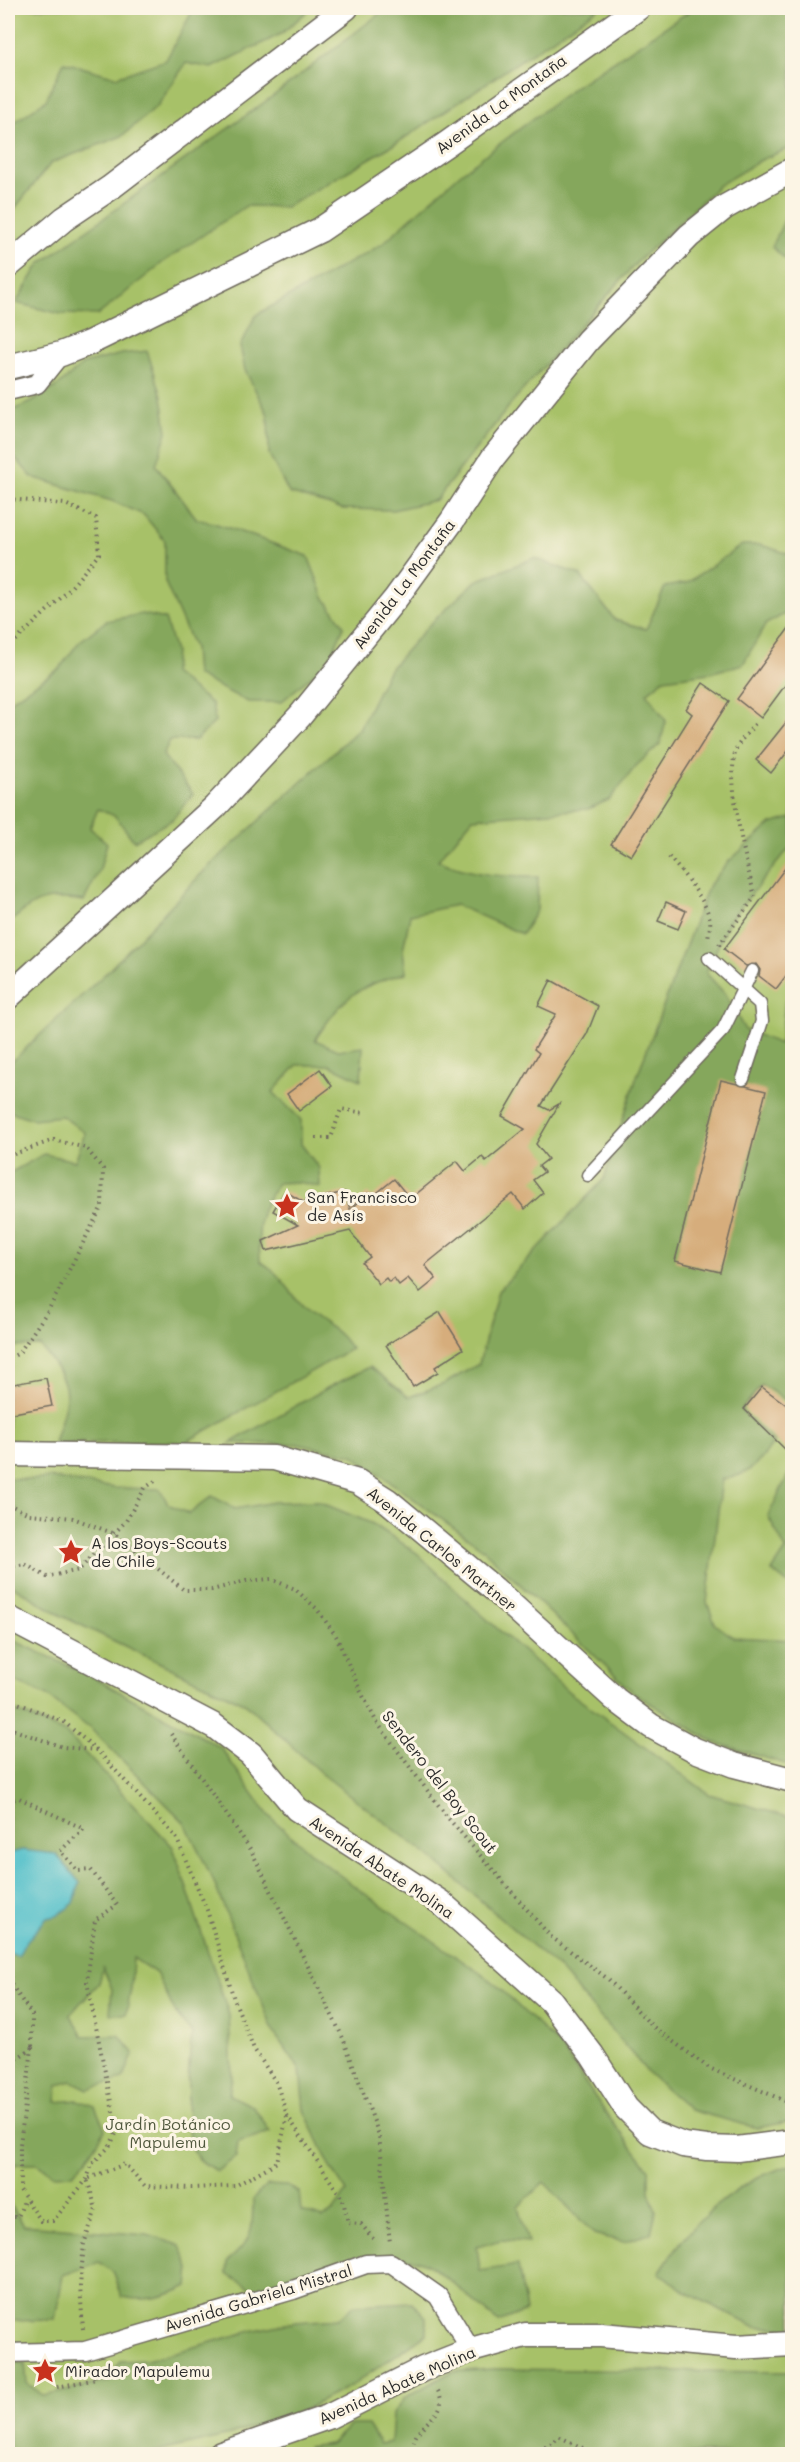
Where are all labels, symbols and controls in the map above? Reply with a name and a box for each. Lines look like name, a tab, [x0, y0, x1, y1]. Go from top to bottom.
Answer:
street label: Avenida La Montaña	[431, 49, 571, 158]
street label: Avenida La Montaña	[348, 515, 459, 653]
place label: San Francisco de Asís	[307, 1186, 417, 1225]
place icon: San Francisco de Asís	[272, 1191, 302, 1221]
street label: Avenida Carlos Martner	[363, 1482, 522, 1616]
place label: A los Boys-Scouts de Chile	[91, 1532, 227, 1571]
place icon: A los Boys-Scouts de Chile	[56, 1537, 86, 1567]
street label: Sendero del Boy Scout	[378, 1706, 503, 1858]
street label: Avenida Abate Molina	[306, 1810, 459, 1923]
park label: Jardín Botánico Mapulemu	[105, 2113, 231, 2152]
street label: Avenida Gabriela Mistral	[161, 2259, 354, 2336]
street label: Avenida Abate Molina	[315, 2340, 479, 2429]
place icon: Mirador Mapulemu	[30, 2356, 60, 2386]
place label: Mirador Mapulemu	[65, 2360, 210, 2381]

